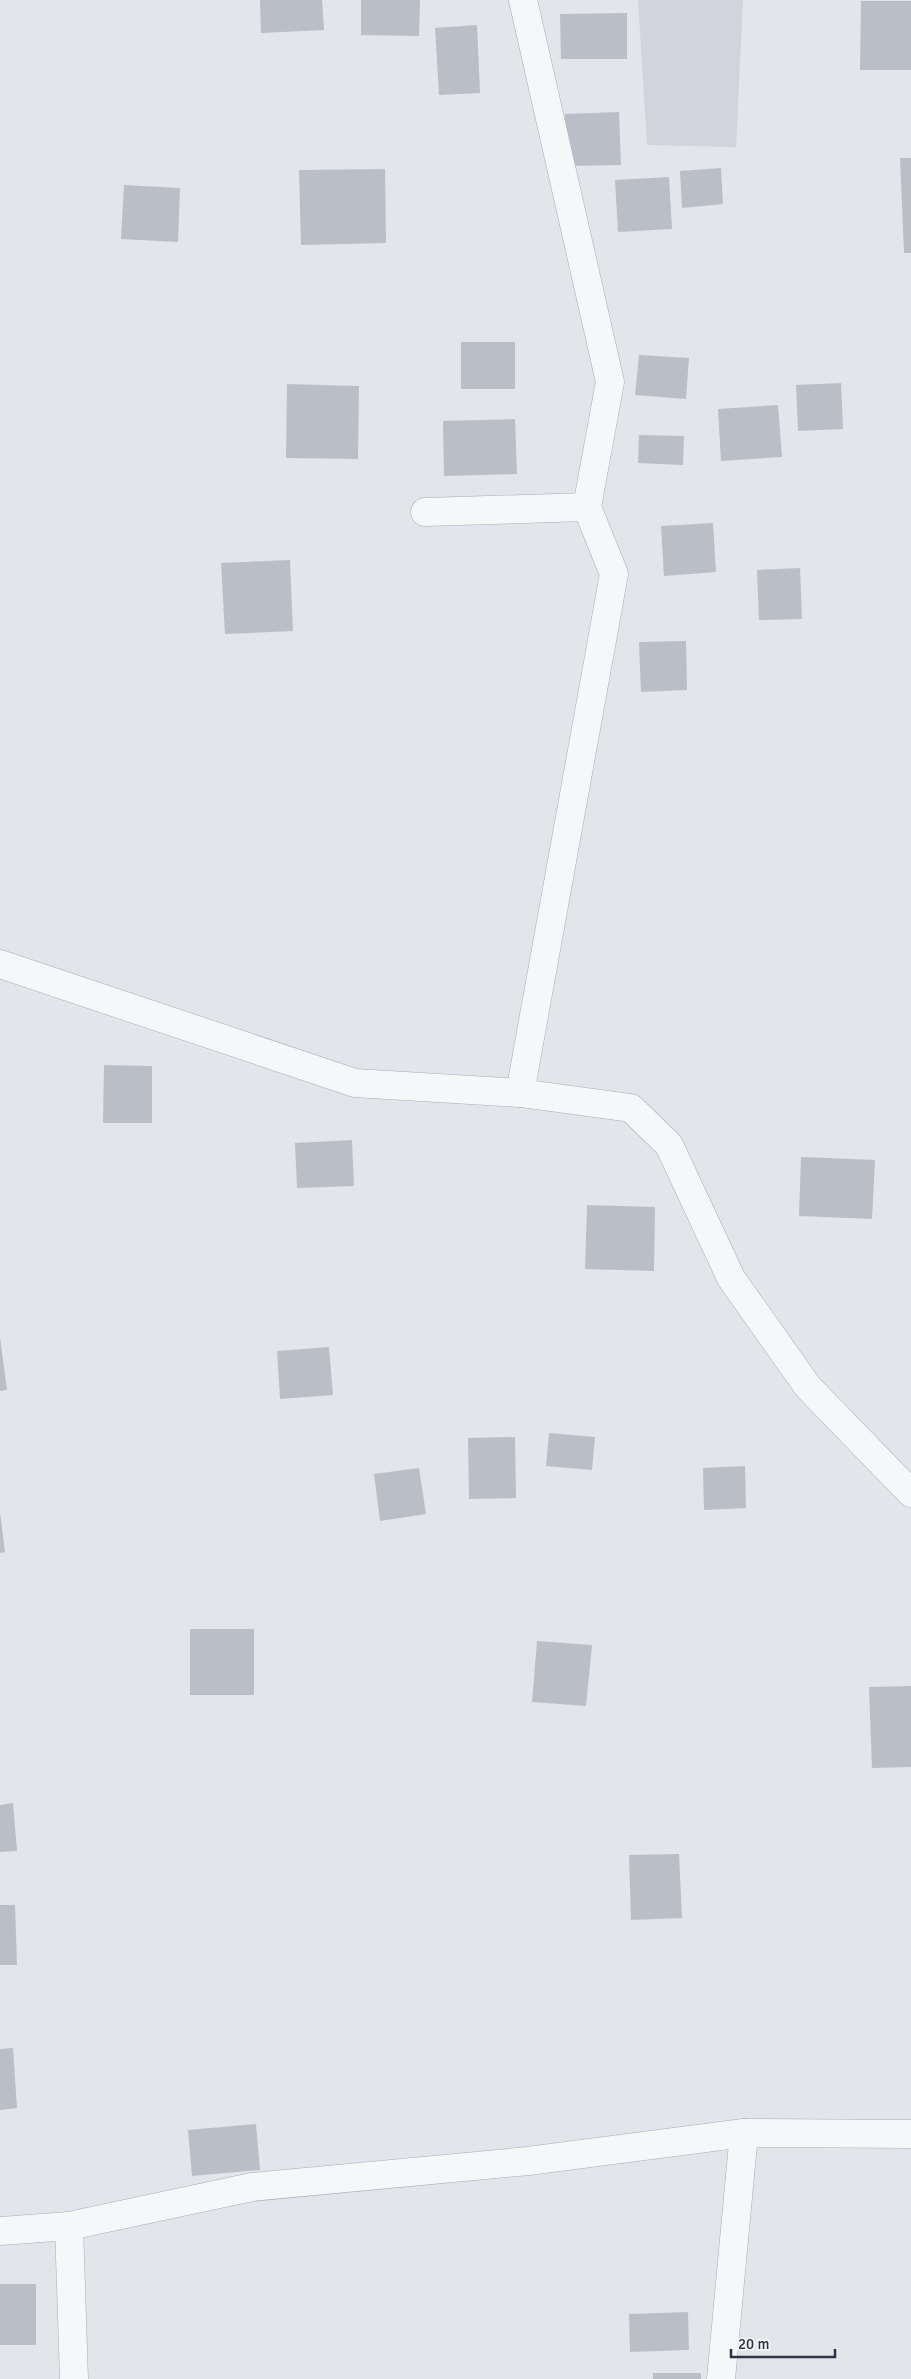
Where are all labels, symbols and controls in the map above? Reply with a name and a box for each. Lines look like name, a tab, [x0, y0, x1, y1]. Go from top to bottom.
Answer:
scale bar	[731, 2326, 835, 2358]
text: 20 m	[738, 2335, 769, 2353]

